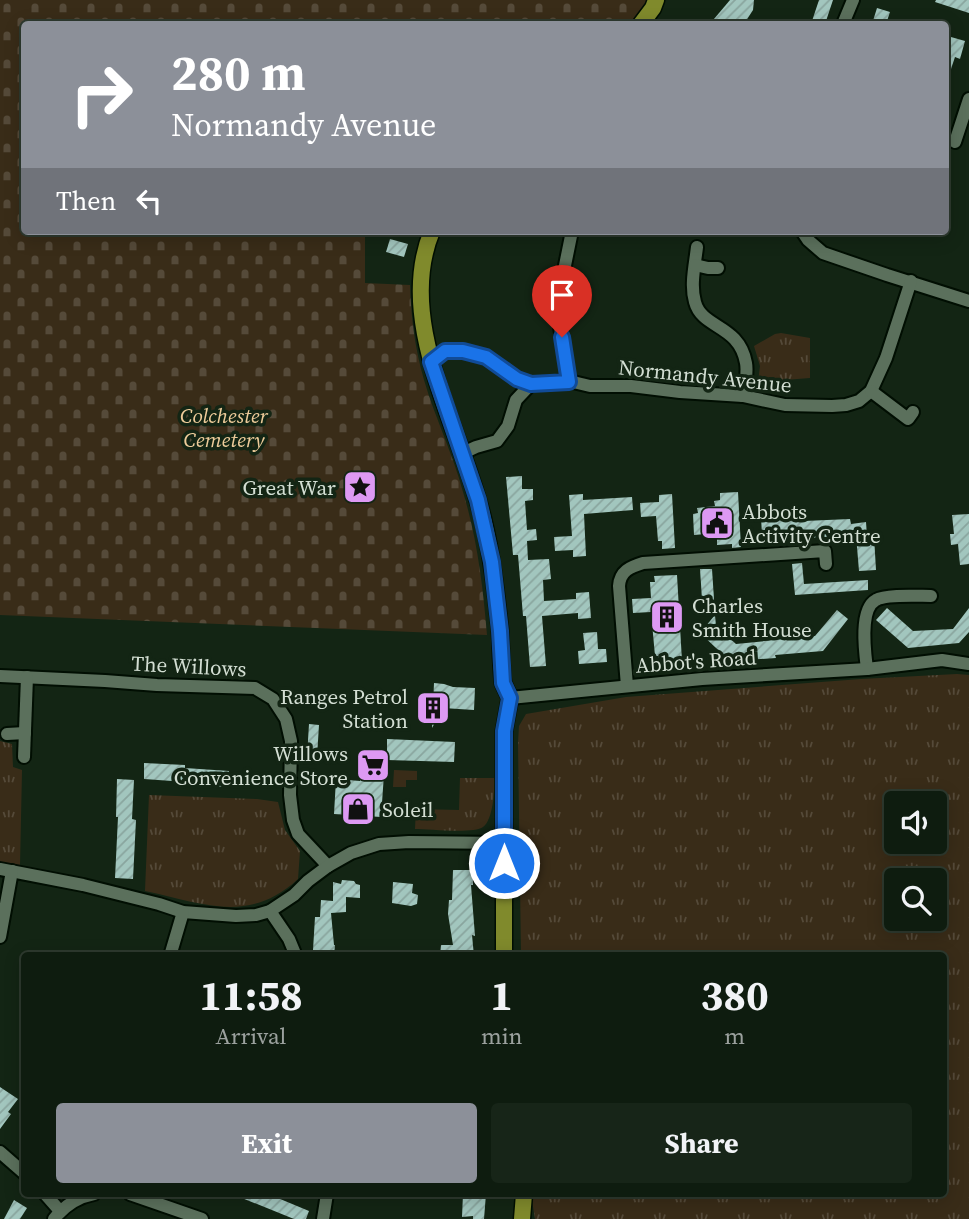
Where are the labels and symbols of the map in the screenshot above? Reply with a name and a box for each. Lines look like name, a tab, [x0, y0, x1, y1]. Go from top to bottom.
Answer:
pin	[532, 265, 592, 337]
street label: Normandy Avenue	[617, 352, 793, 400]
park label: Colchester Cemetery	[180, 401, 268, 454]
place icon: Great War	[341, 468, 379, 506]
place label: Great War	[243, 473, 336, 502]
place label: Abbots Activity Centre	[742, 497, 881, 550]
public building icon: Abbots Activity Centre	[698, 504, 736, 542]
place label: Charles Smith House	[692, 591, 812, 644]
building icon: Charles Smith House	[648, 598, 686, 636]
street label: Abbot's Road	[635, 642, 757, 680]
street label: The Willows	[131, 649, 247, 683]
place label: Ranges Petrol Station	[280, 682, 408, 735]
building icon: Ranges Petrol Station	[414, 689, 452, 727]
place label: Willows Convenience Store	[174, 739, 348, 792]
supermarket icon: Willows Convenience Store	[354, 746, 392, 784]
shop icon: Soleil	[339, 790, 377, 828]
place label: Soleil	[382, 795, 434, 824]
position arrow	[467, 826, 541, 900]

